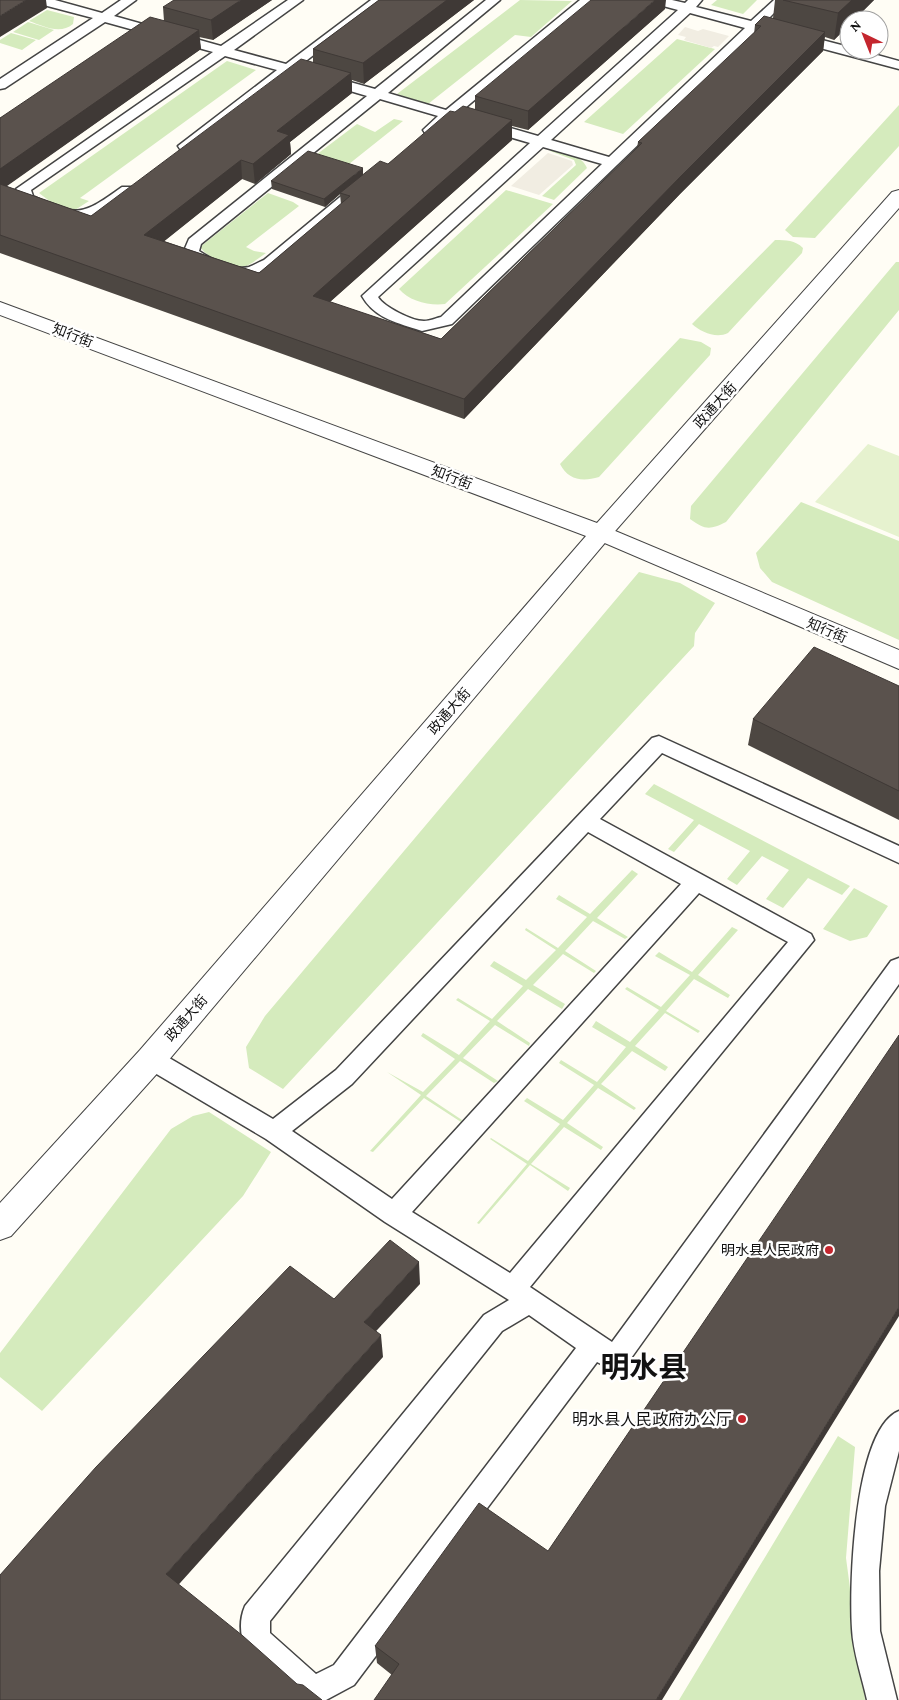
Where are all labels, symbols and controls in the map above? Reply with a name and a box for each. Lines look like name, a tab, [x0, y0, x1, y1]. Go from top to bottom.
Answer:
north arrow	[839, 10, 889, 60]
text: N	[846, 16, 864, 35]
street label: 知行街	[51, 320, 95, 350]
street label: 政通大街	[690, 379, 740, 431]
street label: 知行街	[430, 462, 474, 492]
street label: 知行街	[805, 614, 849, 646]
street label: 政通大街	[425, 685, 473, 737]
street label: 政通大街	[162, 992, 210, 1044]
place label: 明水县人民政府	[721, 1242, 819, 1258]
marker: 明水县人民政府	[823, 1244, 835, 1256]
district label: 明水县	[600, 1351, 688, 1383]
place label: 明水县人民政府办公厅	[572, 1411, 732, 1428]
marker: 明水县人民政府办公厅	[736, 1413, 748, 1425]

